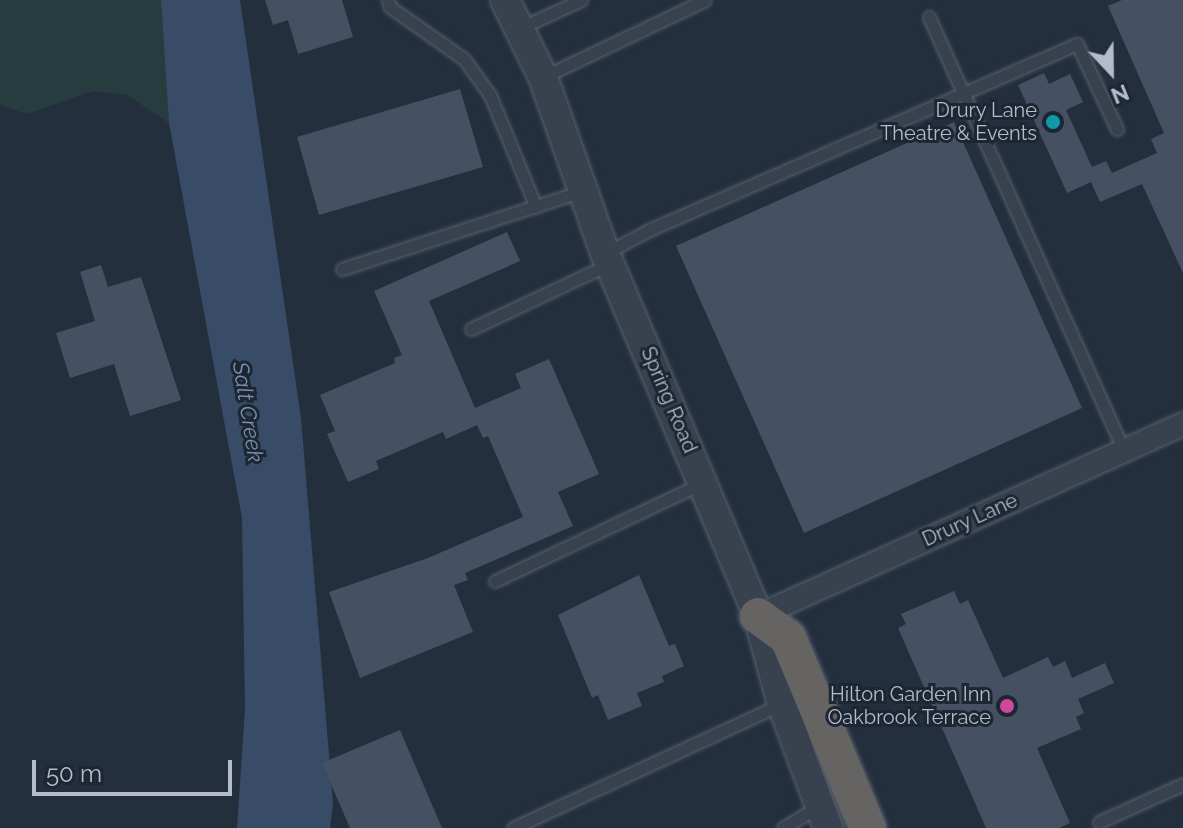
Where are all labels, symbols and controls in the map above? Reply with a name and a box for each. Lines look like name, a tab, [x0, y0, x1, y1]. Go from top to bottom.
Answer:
north arrow	[1071, 32, 1151, 112]
text: N	[1107, 79, 1133, 109]
place label: Drury Lane Theatre & Events	[880, 98, 1037, 145]
marker: Drury Lane Theatre & Events	[1044, 113, 1062, 131]
street label: Spring Road	[636, 343, 702, 457]
water label: Salt Creek	[227, 360, 269, 464]
street label: Drury Lane	[918, 488, 1022, 552]
place label: Hilton Garden Inn Oakbrook Terrace	[827, 682, 991, 729]
marker: Hilton Garden Inn Oakbrook Terrace	[998, 697, 1016, 715]
scale bar	[36, 744, 236, 794]
text: 50 m	[46, 759, 102, 788]

